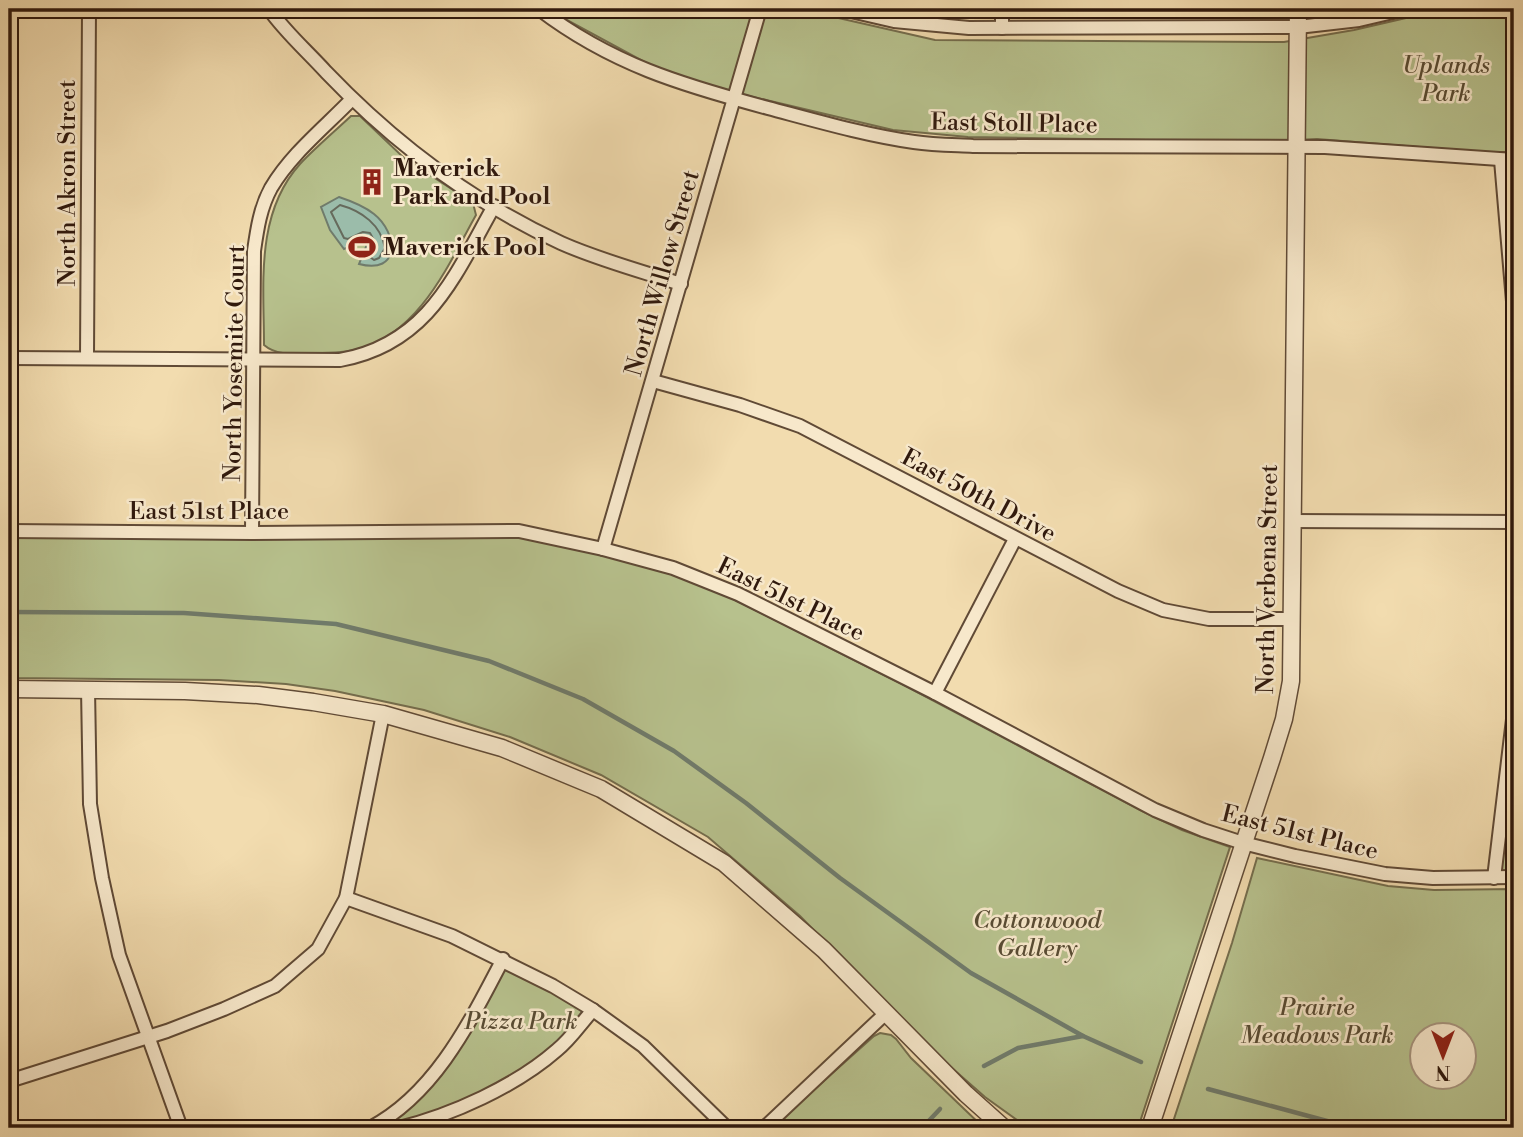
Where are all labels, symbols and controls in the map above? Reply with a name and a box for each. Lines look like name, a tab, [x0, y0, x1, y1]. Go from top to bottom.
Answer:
park label: Uplands Park	[1402, 51, 1490, 109]
street label: North Akron Street	[53, 79, 83, 287]
street label: East Stoll Place	[930, 108, 1098, 140]
place label: Maverick Park and Pool	[393, 154, 550, 212]
street label: North Willow Street	[619, 166, 707, 380]
building icon: Maverick Park and Pool	[357, 167, 387, 197]
sports icon: Maverick Pool	[347, 232, 377, 262]
place label: Maverick Pool	[383, 233, 545, 263]
street label: North Yosemite Court	[218, 244, 252, 482]
street label: East 50th Drive	[896, 442, 1061, 549]
street label: North Verbena Street	[1251, 463, 1285, 694]
street label: East 51st Place	[129, 497, 289, 527]
street label: East 51st Place	[712, 551, 869, 649]
street label: East 51st Place	[1218, 799, 1381, 867]
park label: Cottonwood Gallery	[973, 906, 1102, 964]
park label: Prairie Meadows Park	[1240, 993, 1394, 1051]
park label: Pizza Park	[463, 1007, 578, 1037]
north arrow	[1408, 1021, 1478, 1092]
text: N	[1435, 1060, 1451, 1084]

